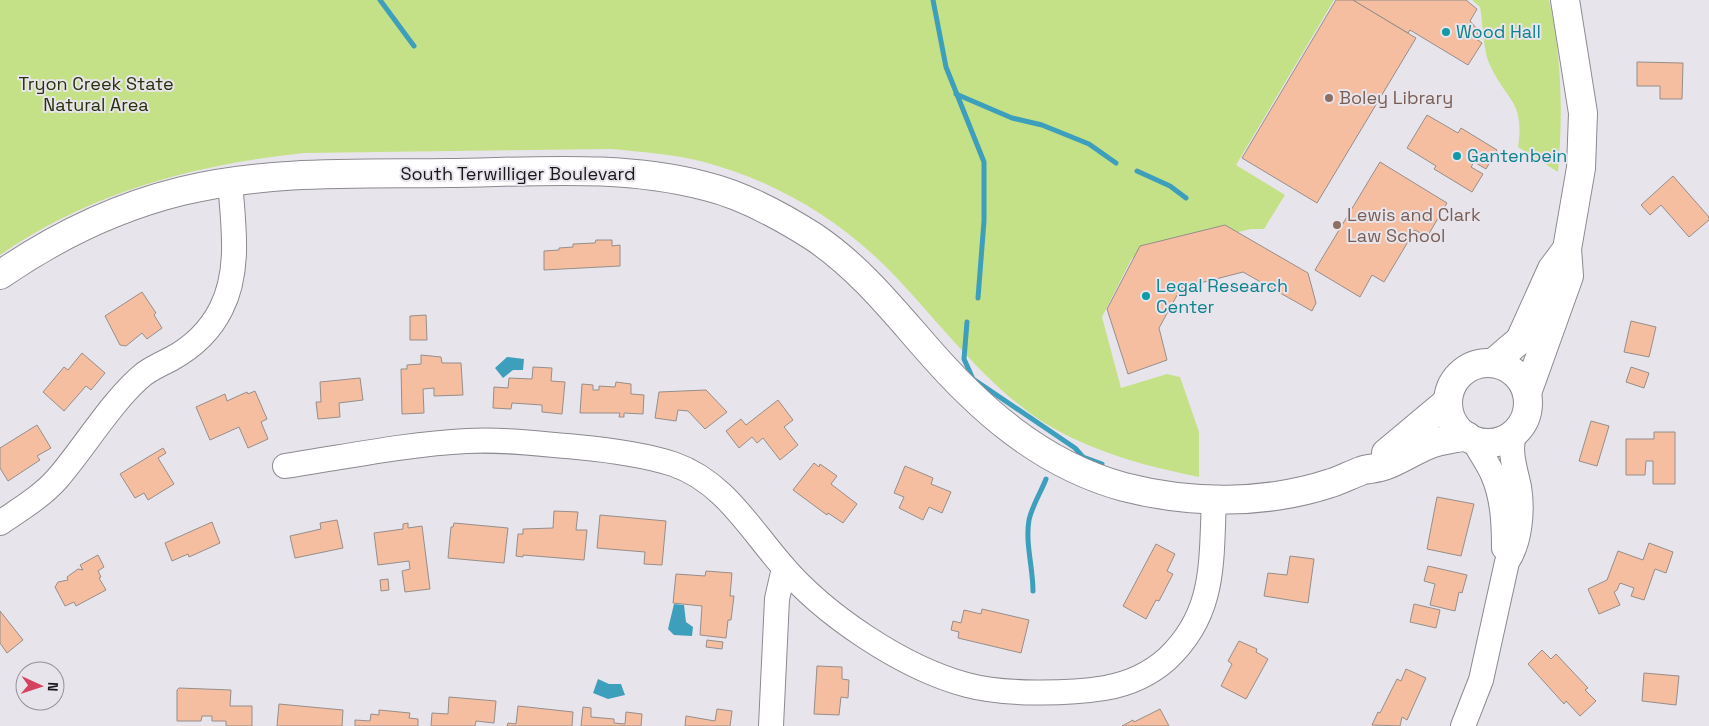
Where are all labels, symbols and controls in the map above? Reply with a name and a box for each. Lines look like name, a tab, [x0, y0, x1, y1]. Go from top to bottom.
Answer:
place label: Wood Hall	[1456, 20, 1541, 43]
marker: Wood Hall	[1440, 26, 1452, 38]
park label: Tryon Creek State Natural Area	[18, 72, 174, 116]
place label: Boley Library	[1339, 86, 1453, 109]
marker: Boley Library	[1323, 92, 1335, 104]
place label: Gantenbein	[1467, 144, 1567, 167]
marker: Gantenbein	[1451, 150, 1463, 162]
street label: South Terwilliger Boulevard	[400, 162, 636, 185]
place label: Lewis and Clark Law School	[1347, 203, 1481, 247]
marker: Lewis and Clark Law School	[1331, 219, 1343, 231]
place label: Legal Research Center	[1156, 274, 1288, 318]
marker: Legal Research Center	[1140, 290, 1152, 302]
north arrow	[15, 661, 65, 711]
text: N	[44, 682, 62, 692]

